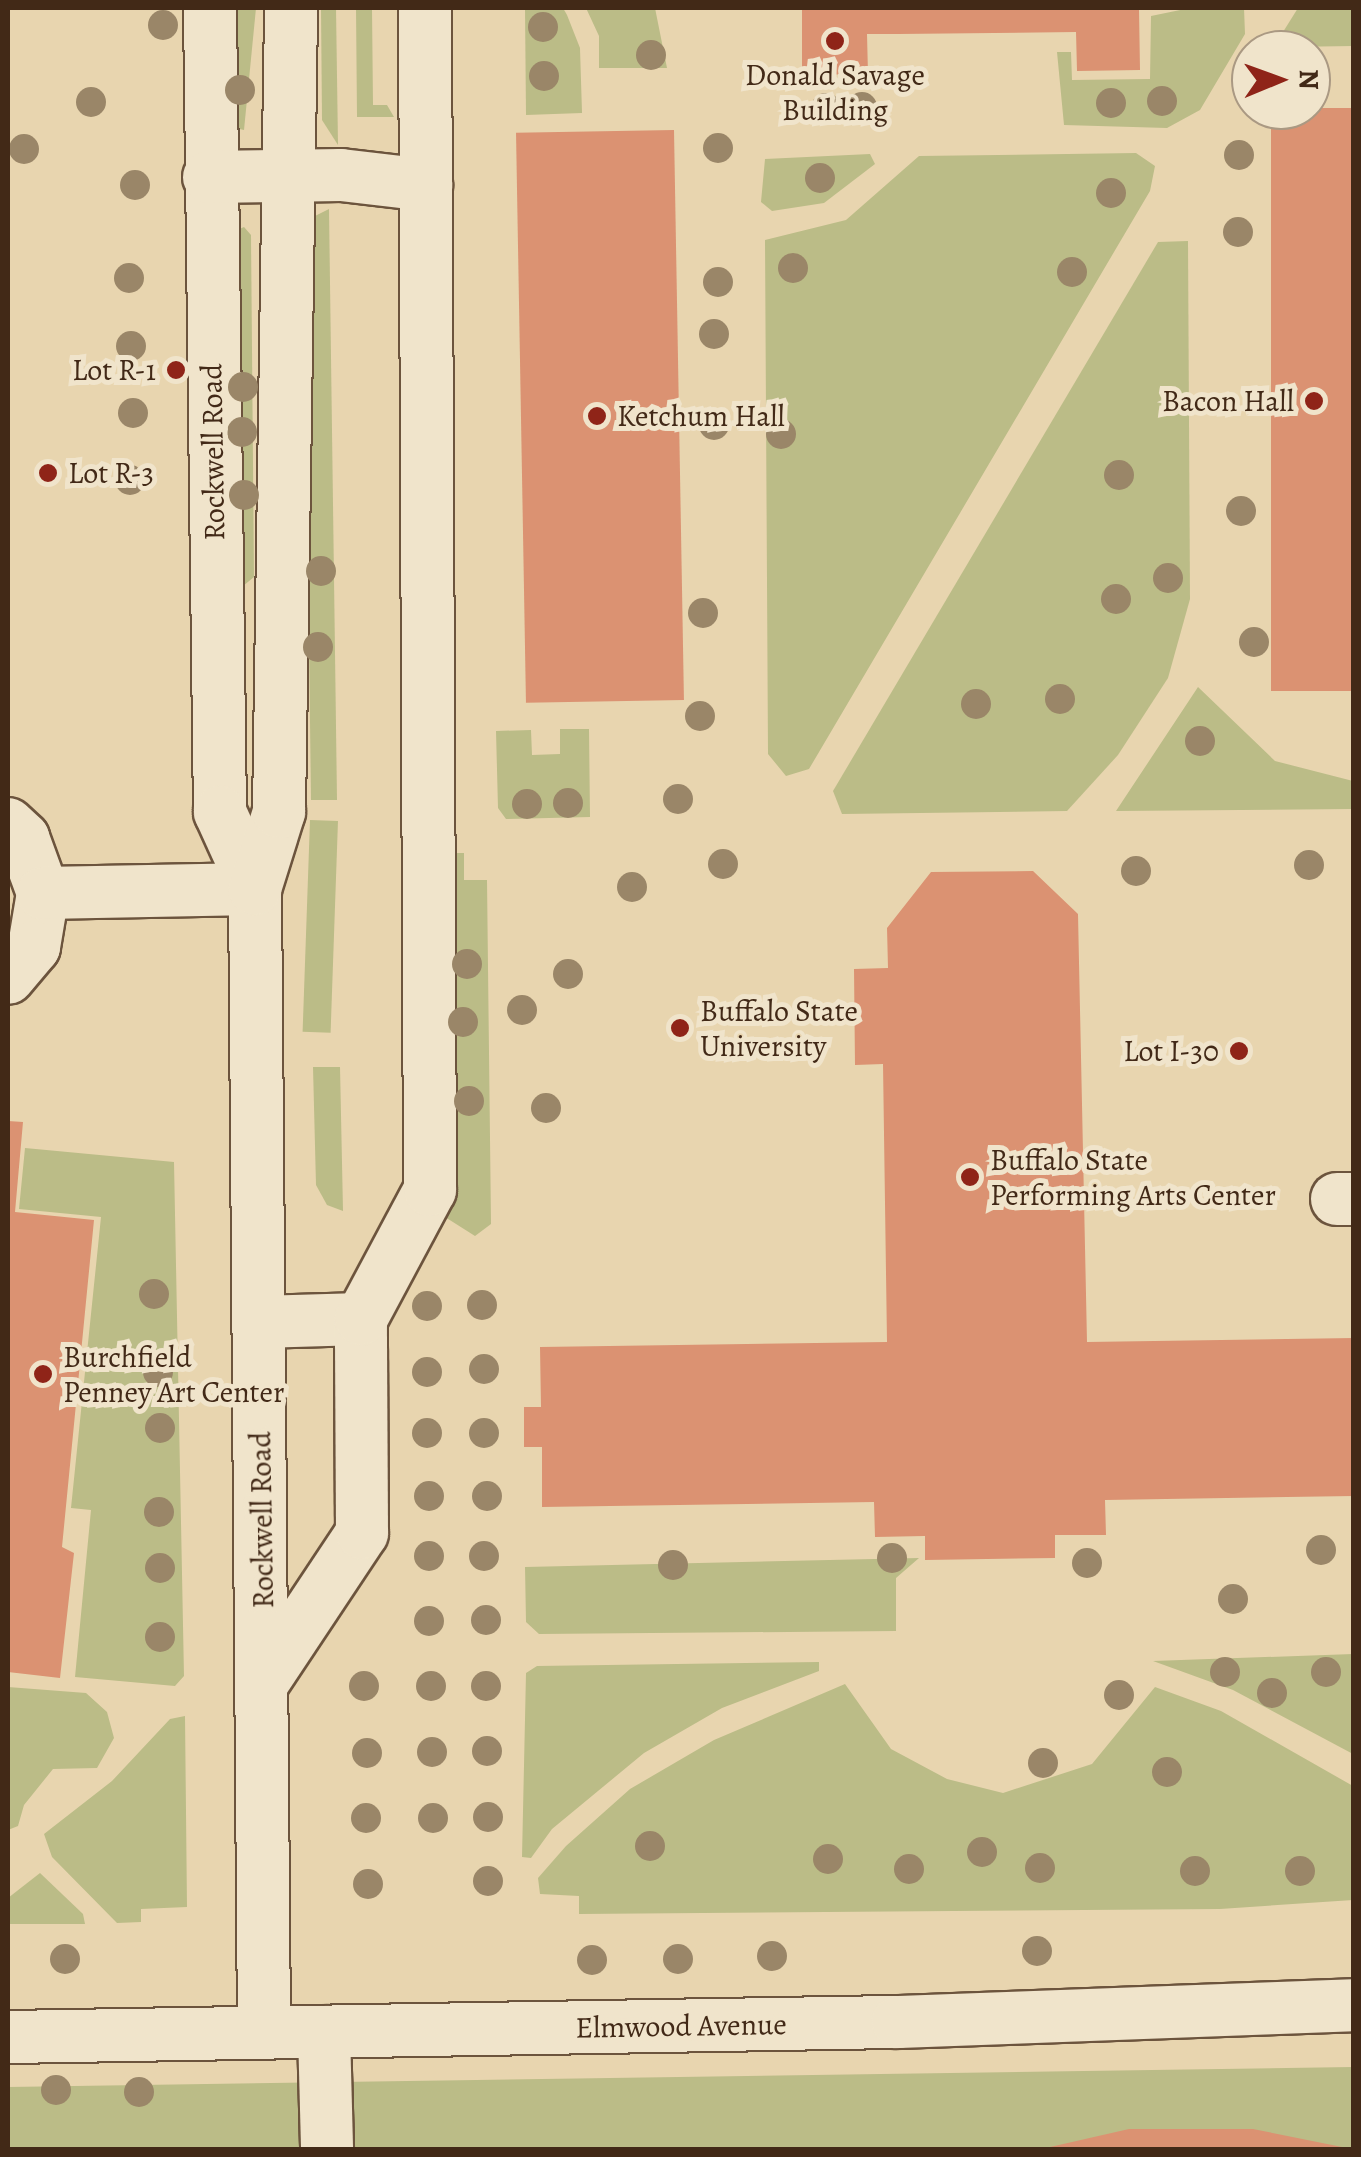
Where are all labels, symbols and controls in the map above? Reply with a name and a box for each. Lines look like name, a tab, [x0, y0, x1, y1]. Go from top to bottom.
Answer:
marker: Donald Savage Building	[824, 30, 846, 52]
north arrow	[1231, 30, 1331, 130]
place label: Donald Savage Building	[745, 57, 925, 128]
text: N	[1290, 69, 1328, 90]
place label: Lot R-1	[72, 352, 156, 388]
marker: Lot R-1	[165, 359, 187, 381]
street label: Rockwell Road	[193, 363, 233, 541]
place label: Bacon Hall	[1162, 383, 1294, 419]
marker: Bacon Hall	[1303, 390, 1325, 412]
place label: Ketchum Hall	[617, 398, 785, 434]
marker: Ketchum Hall	[586, 405, 608, 427]
place label: Lot R-3	[68, 455, 154, 491]
marker: Lot R-3	[37, 462, 59, 484]
place label: Buffalo State University	[700, 993, 858, 1064]
marker: Buffalo State University	[669, 1017, 691, 1039]
place label: Lot I-30	[1123, 1033, 1219, 1069]
marker: Lot I-30	[1228, 1040, 1250, 1062]
place label: Buffalo State Performing Arts Center	[990, 1142, 1276, 1212]
marker: Buffalo State Performing Arts Center	[959, 1166, 981, 1188]
place label: Burchfield Penney Art Center	[63, 1339, 284, 1410]
marker: Burchfield Penney Art Center	[32, 1363, 54, 1385]
street label: Rockwell Road	[242, 1431, 282, 1609]
street label: Elmwood Avenue	[575, 2006, 787, 2046]

